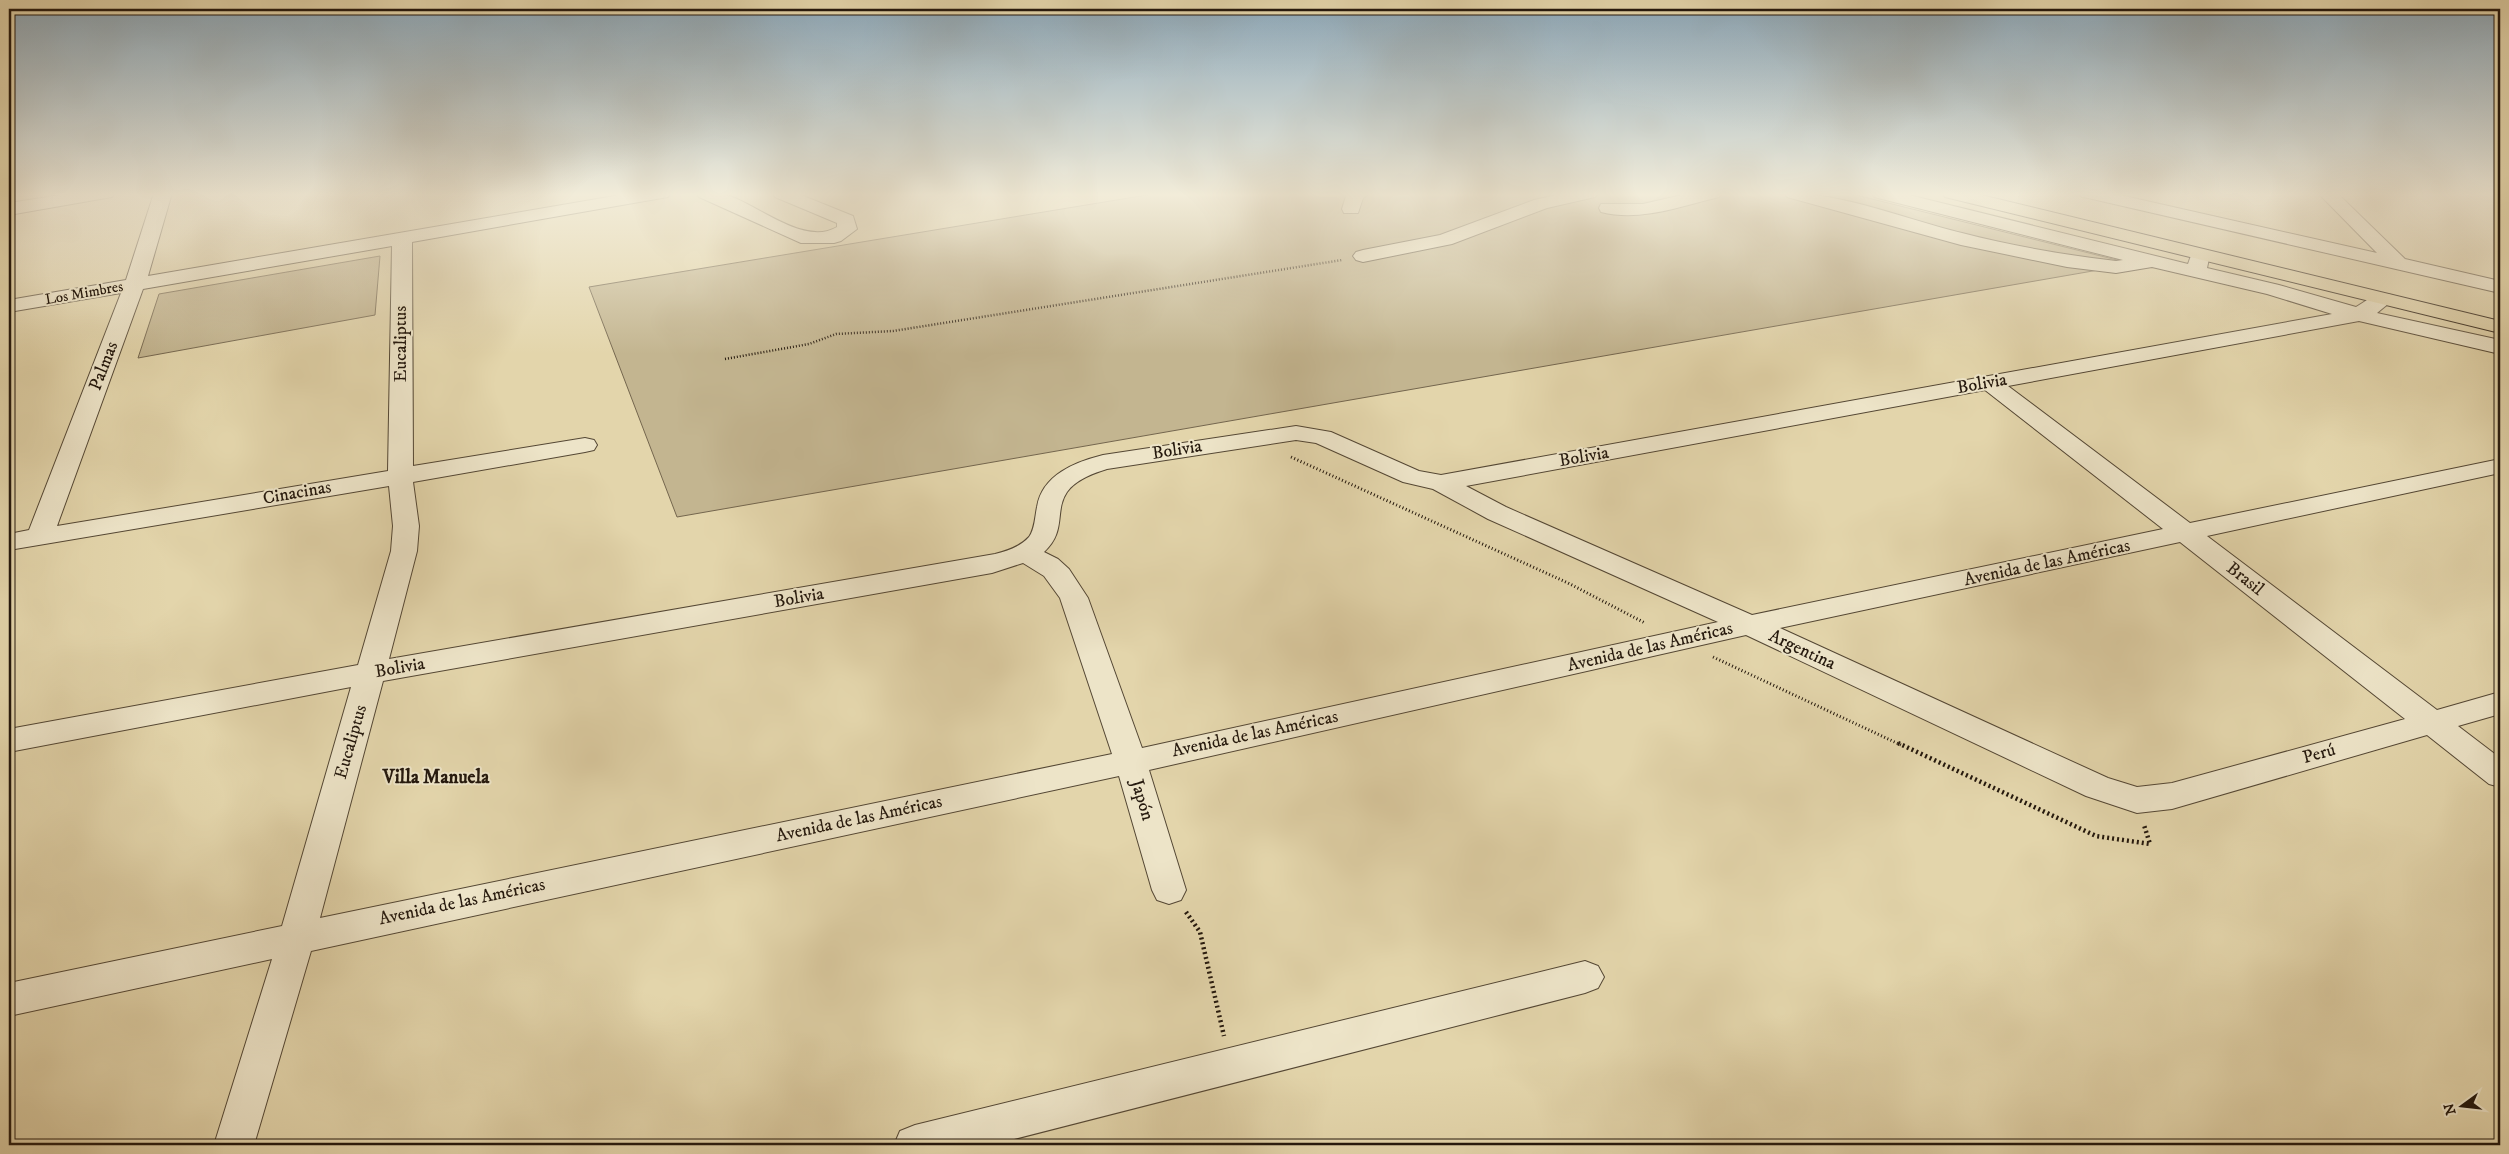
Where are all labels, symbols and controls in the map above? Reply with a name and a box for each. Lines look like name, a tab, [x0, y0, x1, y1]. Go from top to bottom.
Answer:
street label: Los Mimbres	[43, 277, 125, 309]
street label: Eucaliptus	[390, 306, 412, 382]
street label: Palmas	[85, 338, 123, 394]
street label: Bolivia	[1955, 369, 2009, 399]
street label: Bolivia	[1150, 435, 1204, 465]
street label: Bolivia	[1557, 442, 1611, 472]
street label: Cinacinas	[261, 476, 333, 510]
street label: Avenida de las Américas	[1962, 535, 2132, 591]
street label: Brasil	[2222, 557, 2269, 601]
street label: Bolivia	[772, 583, 826, 613]
street label: Avenida de las Américas	[1565, 617, 1735, 677]
street label: Argentina	[1765, 625, 1839, 675]
street label: Bolivia	[373, 653, 427, 683]
street label: Eucaliptus	[330, 702, 372, 782]
street label: Avenida de las Américas	[1170, 706, 1340, 762]
street label: Perú	[2300, 739, 2338, 769]
district label: Villa Manuela	[382, 766, 490, 789]
street label: Japón	[1125, 775, 1159, 824]
street label: Avenida de las Américas	[774, 791, 944, 847]
street label: Avenida de las Américas	[377, 874, 547, 930]
north arrow	[2436, 1082, 2486, 1132]
text: N	[2440, 1101, 2461, 1117]

